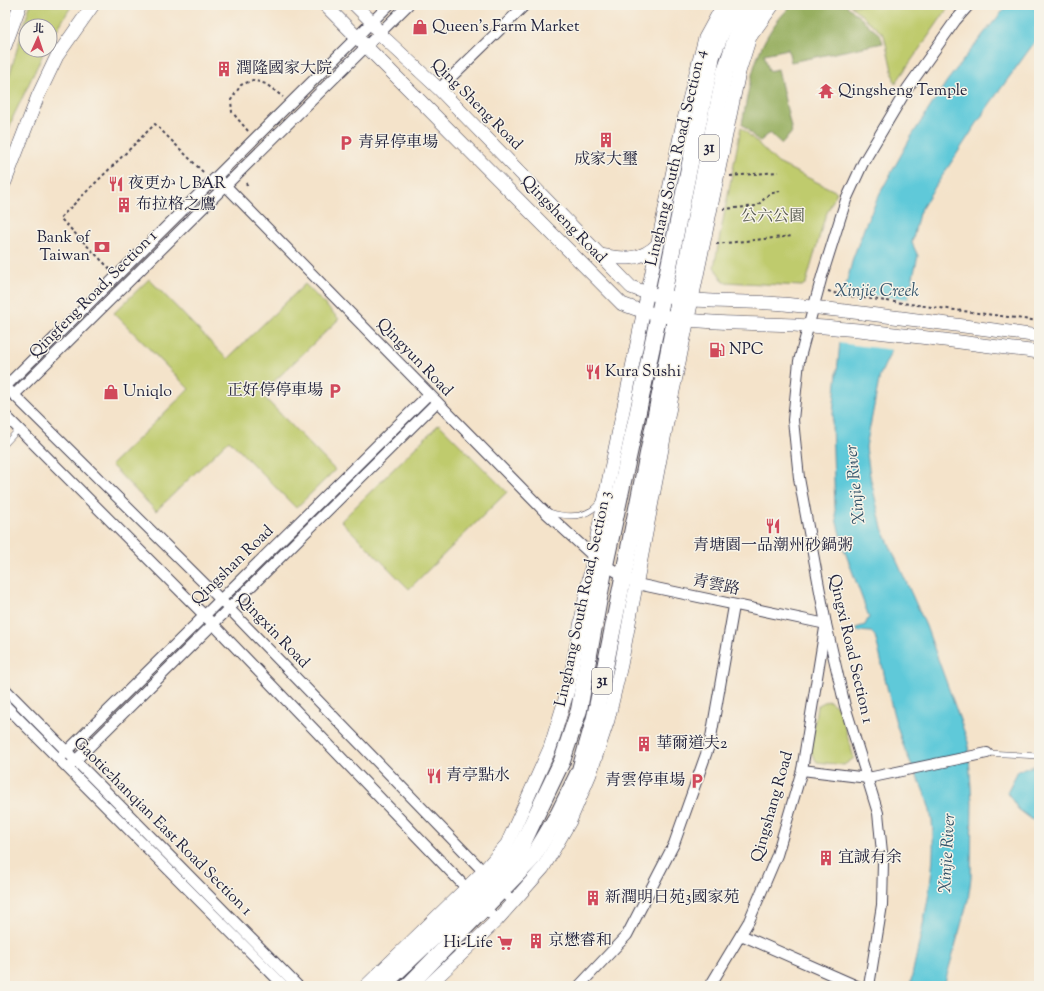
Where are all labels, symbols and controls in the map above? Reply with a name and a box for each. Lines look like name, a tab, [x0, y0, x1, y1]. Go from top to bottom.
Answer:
place label: Queen's Farm Market	[432, 16, 580, 39]
north arrow	[18, 18, 58, 58]
shop icon: Queen's Farm Market	[411, 18, 429, 36]
text: 北	[33, 21, 44, 37]
street label: Linghang South Road, Section 4	[641, 48, 713, 268]
street label: Qing Sheng Road	[425, 54, 527, 156]
place label: 潤隆國家大院	[236, 58, 332, 81]
building icon: 潤隆國家大院	[215, 60, 233, 78]
place label: Qingsheng Temple	[838, 80, 968, 103]
temple icon: Qingsheng Temple	[817, 82, 835, 100]
building icon: 成家大璽	[597, 131, 615, 149]
place label: 青昇停車場	[358, 132, 438, 155]
parking icon: 青昇停車場	[337, 134, 355, 152]
road number: 31	[699, 135, 719, 161]
place label: 成家大璽	[574, 149, 638, 172]
street label: Qingsheng Road	[515, 171, 611, 269]
place label: 夜更かしBAR	[128, 173, 227, 196]
restaurant icon: 夜更かしBAR	[107, 175, 125, 193]
place label: 布拉格之鷹	[136, 194, 216, 217]
building icon: 布拉格之鷹	[115, 196, 133, 214]
park label: 公六公園	[741, 206, 805, 229]
street label: Qingfeng Road, Section 1	[25, 225, 164, 364]
place label: Bank of Taiwan	[37, 227, 91, 268]
bank icon: Bank of Taiwan	[93, 238, 111, 256]
water label: Xinjie Creek	[835, 280, 919, 304]
street label: Qingyun Road	[371, 314, 457, 402]
place label: NPC	[729, 339, 764, 362]
fuel station icon: NPC	[708, 341, 726, 359]
place label: Kura Sushi	[605, 361, 681, 384]
restaurant icon: Kura Sushi	[584, 363, 602, 381]
place label: 正好停停車場	[227, 380, 323, 403]
place label: Uniqlo	[123, 381, 172, 404]
parking icon: 正好停停車場	[326, 382, 344, 400]
shop icon: Uniqlo	[102, 383, 120, 401]
water label: Xinjie River	[840, 443, 872, 525]
street label: Linghang South Road, Section 3	[550, 489, 618, 709]
restaurant icon: 青塘園一品潮州砂鍋粥	[764, 517, 782, 535]
street label: Qingshan Road	[187, 521, 279, 611]
place label: 青塘園一品潮州砂鍋粥	[693, 535, 853, 558]
street label: 青雲路	[690, 570, 742, 602]
street label: Qingxi Road Section 1	[822, 572, 878, 726]
street label: Qingxin Road	[230, 588, 314, 674]
road number: 31	[592, 668, 612, 694]
street label: Gaotiezhanqian East Road Section 1	[67, 732, 257, 922]
place label: 華爾道夫2	[656, 733, 728, 756]
building icon: 華爾道夫2	[635, 735, 653, 753]
street label: Qingshang Road	[746, 749, 800, 865]
place label: 青亭點水	[446, 765, 510, 788]
restaurant icon: 青亭點水	[425, 767, 443, 785]
place label: 青雲停車場	[605, 770, 685, 793]
parking icon: 青雲停車場	[688, 772, 706, 790]
water label: Xinjie River	[934, 813, 962, 893]
place label: 宜誠有余	[838, 847, 902, 870]
building icon: 宜誠有余	[817, 849, 835, 867]
place label: 新潤明日苑3國家苑	[605, 887, 739, 910]
building icon: 新潤明日苑3國家苑	[584, 889, 602, 907]
place label: 京懋睿和	[548, 930, 612, 953]
place label: Hi-Life	[444, 932, 493, 955]
building icon: 京懋睿和	[527, 932, 545, 950]
supermarket icon: Hi-Life	[496, 934, 514, 952]

